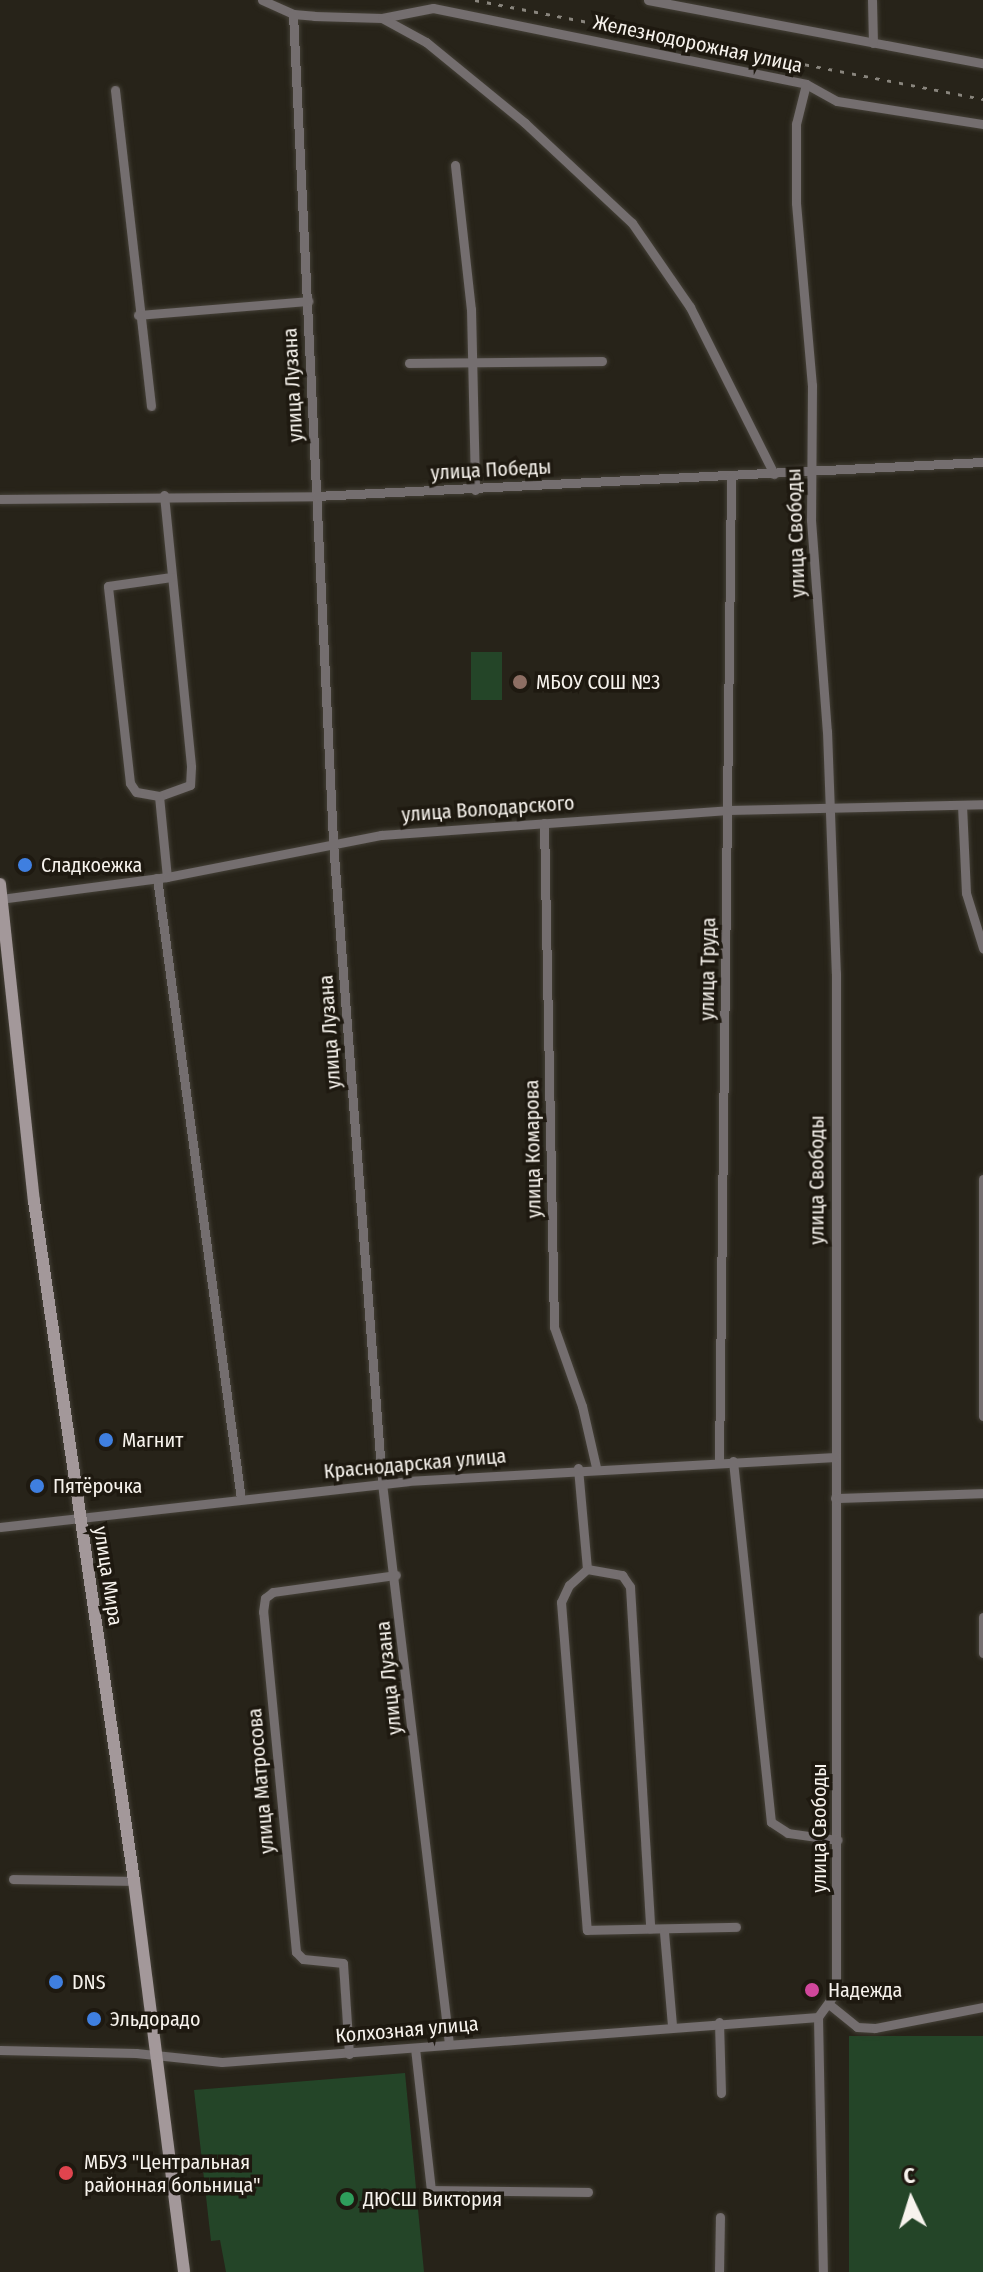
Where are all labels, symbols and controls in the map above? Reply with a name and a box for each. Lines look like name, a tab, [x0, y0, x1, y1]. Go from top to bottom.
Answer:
street label: Железнодорожная улица	[591, 10, 805, 78]
street label: улица Лузана	[278, 327, 308, 443]
street label: улица Победы	[430, 455, 552, 485]
street label: улица Свободы	[782, 468, 810, 598]
place label: МБОУ СОШ №3	[536, 670, 660, 694]
marker: МБОУ СОШ №3	[511, 673, 529, 691]
street label: улица Володарского	[401, 791, 575, 827]
place label: Сладкоежка	[41, 853, 142, 877]
marker: Сладкоежка	[16, 856, 34, 874]
street label: улица Труда	[695, 917, 721, 1021]
street label: улица Лузана	[314, 974, 346, 1090]
street label: улица Комарова	[520, 1080, 546, 1218]
street label: улица Свободы	[805, 1115, 829, 1245]
place label: Магнит	[122, 1428, 183, 1452]
marker: Магнит	[97, 1431, 115, 1449]
street label: Краснодарская улица	[323, 1444, 507, 1484]
place label: Пятёрочка	[53, 1474, 142, 1498]
marker: Пятёрочка	[28, 1477, 46, 1495]
street label: улица Мира	[88, 1525, 128, 1627]
street label: улица Лузана	[371, 1620, 407, 1736]
street label: улица Матросова	[243, 1707, 279, 1855]
street label: улица Свободы	[807, 1763, 831, 1893]
place label: DNS	[72, 1970, 106, 1994]
marker: DNS	[47, 1973, 65, 1991]
place label: Надежда	[828, 1978, 902, 2002]
marker: Надежда	[803, 1981, 821, 1999]
place label: Эльдорадо	[110, 2007, 200, 2031]
marker: Эльдорадо	[85, 2010, 103, 2028]
street label: Колхозная улица	[334, 2012, 480, 2048]
place label: МБУЗ "Центральная районная больница"	[84, 2150, 261, 2197]
north arrow	[871, 2160, 951, 2240]
marker: МБУЗ "Центральная районная больница"	[55, 2162, 77, 2184]
text: С	[903, 2162, 916, 2189]
place label: ДЮСШ Виктория	[363, 2187, 502, 2211]
marker: ДЮСШ Виктория	[338, 2190, 356, 2208]

